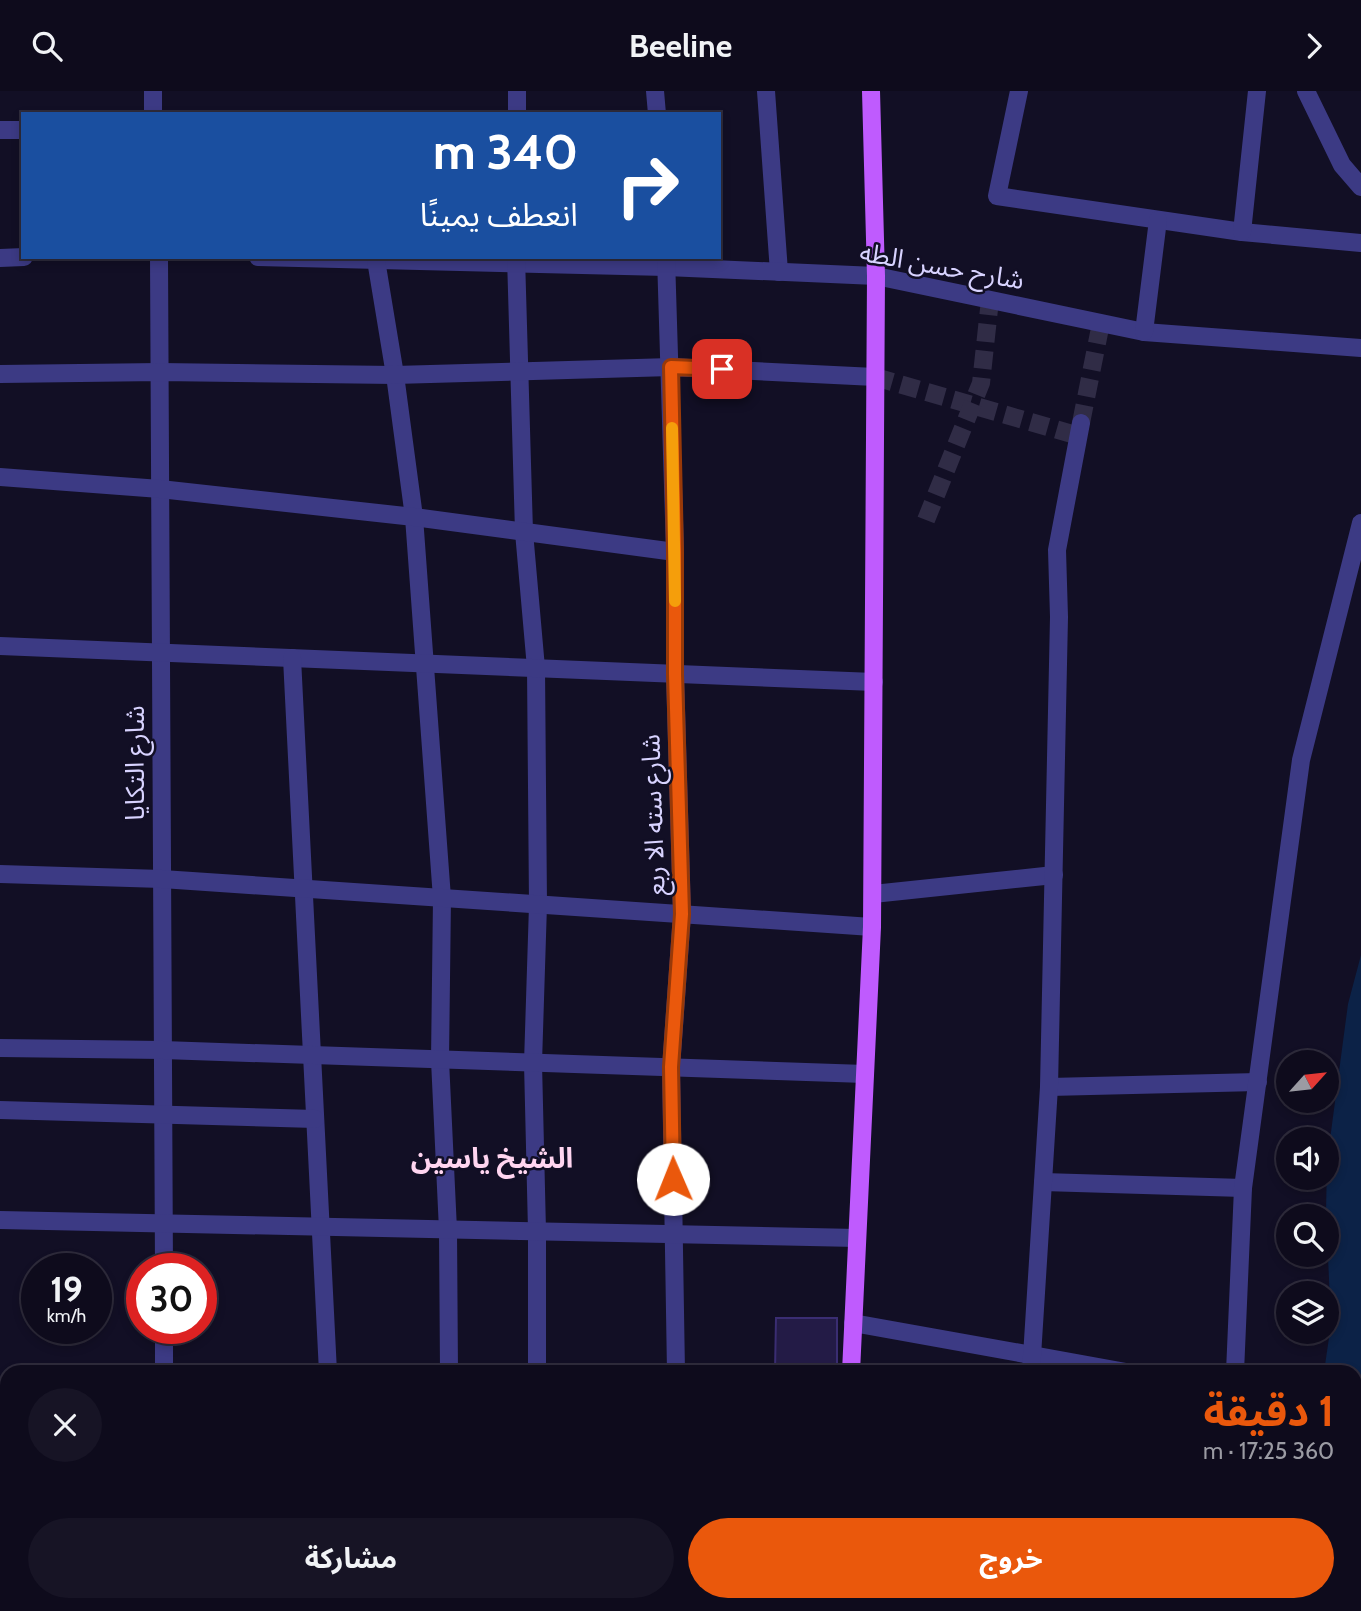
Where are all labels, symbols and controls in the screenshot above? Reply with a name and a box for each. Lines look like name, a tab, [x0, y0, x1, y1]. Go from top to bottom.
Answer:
text: Beeline	[629, 26, 732, 65]
icon: search	[28, 27, 66, 65]
icon: forward	[1295, 27, 1333, 65]
text: 340 m	[433, 122, 578, 181]
icon: right	[602, 140, 693, 231]
text: انعطف يمينًا	[420, 195, 578, 234]
street label: شارح حسن الطه	[857, 236, 1027, 299]
pin	[692, 339, 752, 399]
icon: arrive	[703, 350, 741, 388]
street label: شارع التكايا	[119, 705, 154, 821]
street label: شارع سته الا ربع	[634, 733, 676, 896]
north arrow	[1276, 1050, 1339, 1113]
map controls	[1276, 1050, 1339, 1344]
button: sound	[1276, 1127, 1339, 1190]
district label: الشيخ ياسين	[411, 1141, 573, 1179]
position arrow	[636, 1142, 710, 1216]
button: search	[1276, 1204, 1339, 1267]
speed limit sign: 30	[126, 1253, 217, 1344]
text: 19	[50, 1268, 83, 1311]
button: layers	[1276, 1281, 1339, 1344]
text: km/h	[47, 1305, 86, 1327]
text: 1 دقيقة	[1203, 1385, 1334, 1437]
button: close	[28, 1388, 102, 1462]
text: 360 m · 17:25	[1203, 1437, 1334, 1465]
button: مشاركة	[28, 1518, 674, 1598]
button: خروج	[688, 1518, 1334, 1598]

